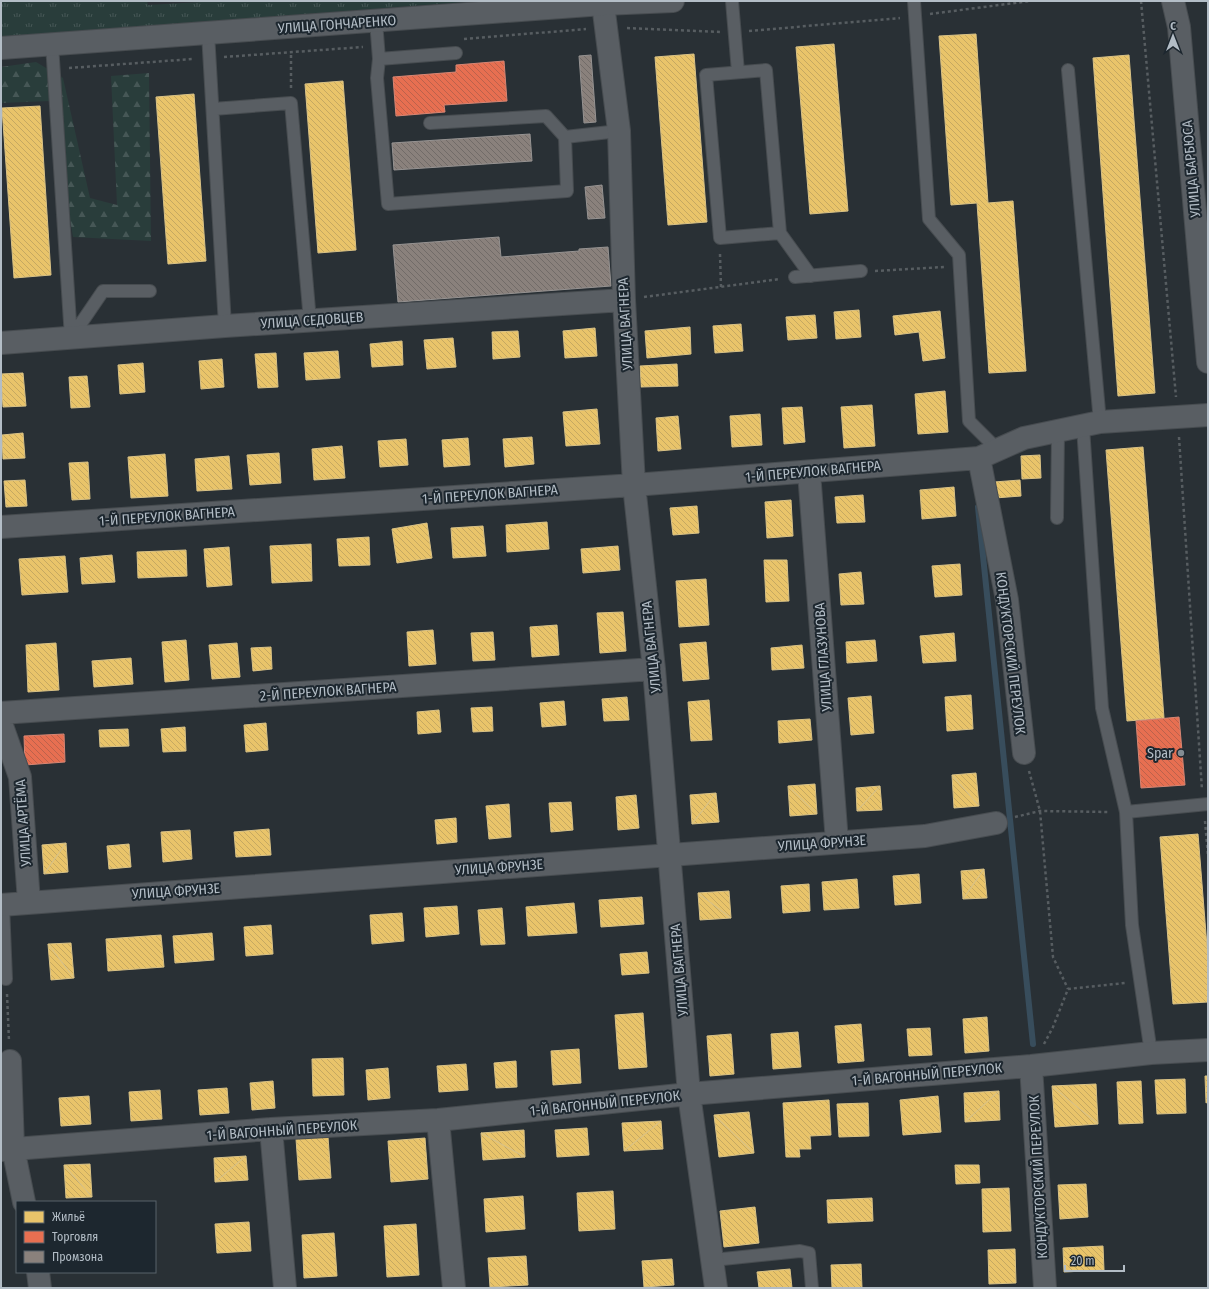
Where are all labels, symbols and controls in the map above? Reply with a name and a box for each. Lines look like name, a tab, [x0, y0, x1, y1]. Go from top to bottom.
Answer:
street label: УЛИЦА ГОНЧАРЕНКО	[276, 12, 397, 37]
north arrow	[1153, 16, 1193, 56]
text: С	[1170, 20, 1176, 33]
street label: УЛИЦА БАРБЮСА	[1179, 119, 1204, 219]
street label: УЛИЦА ВАГНЕРА	[615, 277, 636, 372]
street label: УЛИЦА СЕДОВЦЕВ	[259, 308, 364, 333]
street label: 1-Й ПЕРЕУЛОК ВАГНЕРА	[745, 457, 882, 486]
street label: 1-Й ПЕРЕУЛОК ВАГНЕРА	[422, 481, 559, 508]
street label: 1-Й ПЕРЕУЛОК ВАГНЕРА	[99, 503, 236, 530]
street label: КОНДУКТОРСКИЙ ПЕРЕУЛОК	[992, 571, 1029, 736]
street label: УЛИЦА ВАГНЕРА	[638, 599, 665, 695]
street label: УЛИЦА ГЛАЗУНОВА	[811, 602, 836, 713]
street label: 2-Й ПЕРЕУЛОК ВАГНЕРА	[259, 678, 397, 705]
place label: Spar	[1147, 745, 1173, 762]
marker: Spar	[1176, 748, 1186, 758]
street label: УЛИЦА АРТЁМА	[12, 778, 35, 868]
street label: УЛИЦА ФРУНЗЕ	[776, 832, 867, 855]
street label: УЛИЦА ФРУНЗЕ	[453, 856, 544, 879]
street label: УЛИЦА ФРУНЗЕ	[130, 880, 221, 903]
street label: УЛИЦА ВАГНЕРА	[667, 922, 692, 1018]
street label: 1-Й ВАГОННЫЙ ПЕРЕУЛОК	[851, 1059, 1003, 1090]
street label: 1-Й ВАГОННЫЙ ПЕРЕУЛОК	[529, 1087, 681, 1120]
street label: КОНДУКТОРСКИЙ ПЕРЕУЛОК	[1026, 1094, 1051, 1259]
street label: 1-Й ВАГОННЫЙ ПЕРЕУЛОК	[206, 1117, 358, 1144]
legend	[16, 1201, 156, 1273]
text: Жильё	[52, 1210, 85, 1224]
text: Торговля	[52, 1230, 98, 1244]
scale bar	[1065, 1247, 1124, 1273]
text: Промзона	[52, 1250, 103, 1264]
text: 20 m	[1071, 1254, 1095, 1268]

